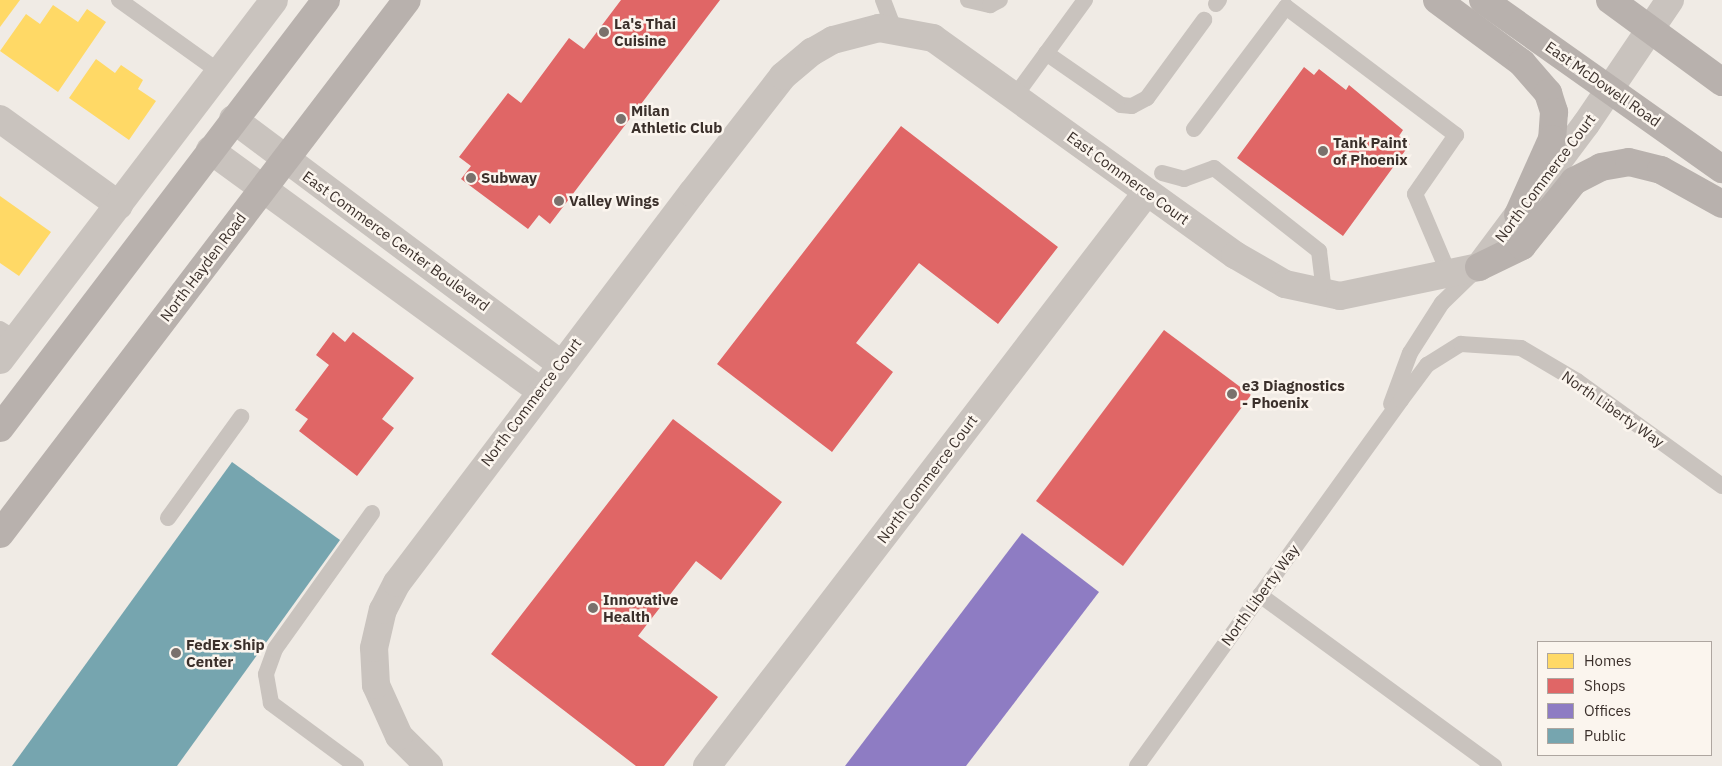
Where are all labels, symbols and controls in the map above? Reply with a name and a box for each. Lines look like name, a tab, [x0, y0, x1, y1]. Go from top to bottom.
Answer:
place label: La's Thai Cuisine	[614, 14, 676, 49]
marker: La's Thai Cuisine	[598, 26, 610, 38]
street label: East McDowell Road	[1542, 37, 1664, 131]
place label: Milan Athletic Club	[631, 101, 722, 136]
street label: North Commerce Court	[1491, 110, 1599, 246]
marker: Milan Athletic Club	[615, 113, 627, 125]
street label: East Commerce Court	[1063, 128, 1193, 228]
place label: Tank Paint of Phoenix	[1333, 133, 1408, 168]
marker: Tank Paint of Phoenix	[1317, 145, 1329, 157]
street label: East Commerce Center Boulevard	[299, 167, 493, 315]
place label: Subway	[481, 169, 537, 187]
marker: Subway	[465, 172, 477, 184]
place label: Valley Wings	[569, 192, 659, 210]
marker: Valley Wings	[553, 195, 565, 207]
street label: North Hayden Road	[156, 209, 250, 325]
street label: North Commerce Court	[477, 334, 585, 470]
street label: North Liberty Way	[1558, 367, 1668, 451]
place label: e3 Diagnostics - Phoenix	[1242, 376, 1345, 411]
marker: e3 Diagnostics - Phoenix	[1226, 388, 1238, 400]
street label: North Commerce Court	[873, 411, 981, 547]
street label: North Liberty Way	[1217, 541, 1303, 649]
place label: Innovative Health	[603, 590, 678, 625]
marker: Innovative Health	[587, 602, 599, 614]
place label: FedEx Ship Center	[186, 635, 265, 670]
legend	[1537, 641, 1712, 756]
marker: FedEx Ship Center	[170, 647, 182, 659]
text: Homes	[1584, 651, 1632, 670]
text: Shops	[1584, 676, 1626, 695]
text: Offices	[1584, 701, 1631, 720]
text: Public	[1584, 726, 1626, 745]

